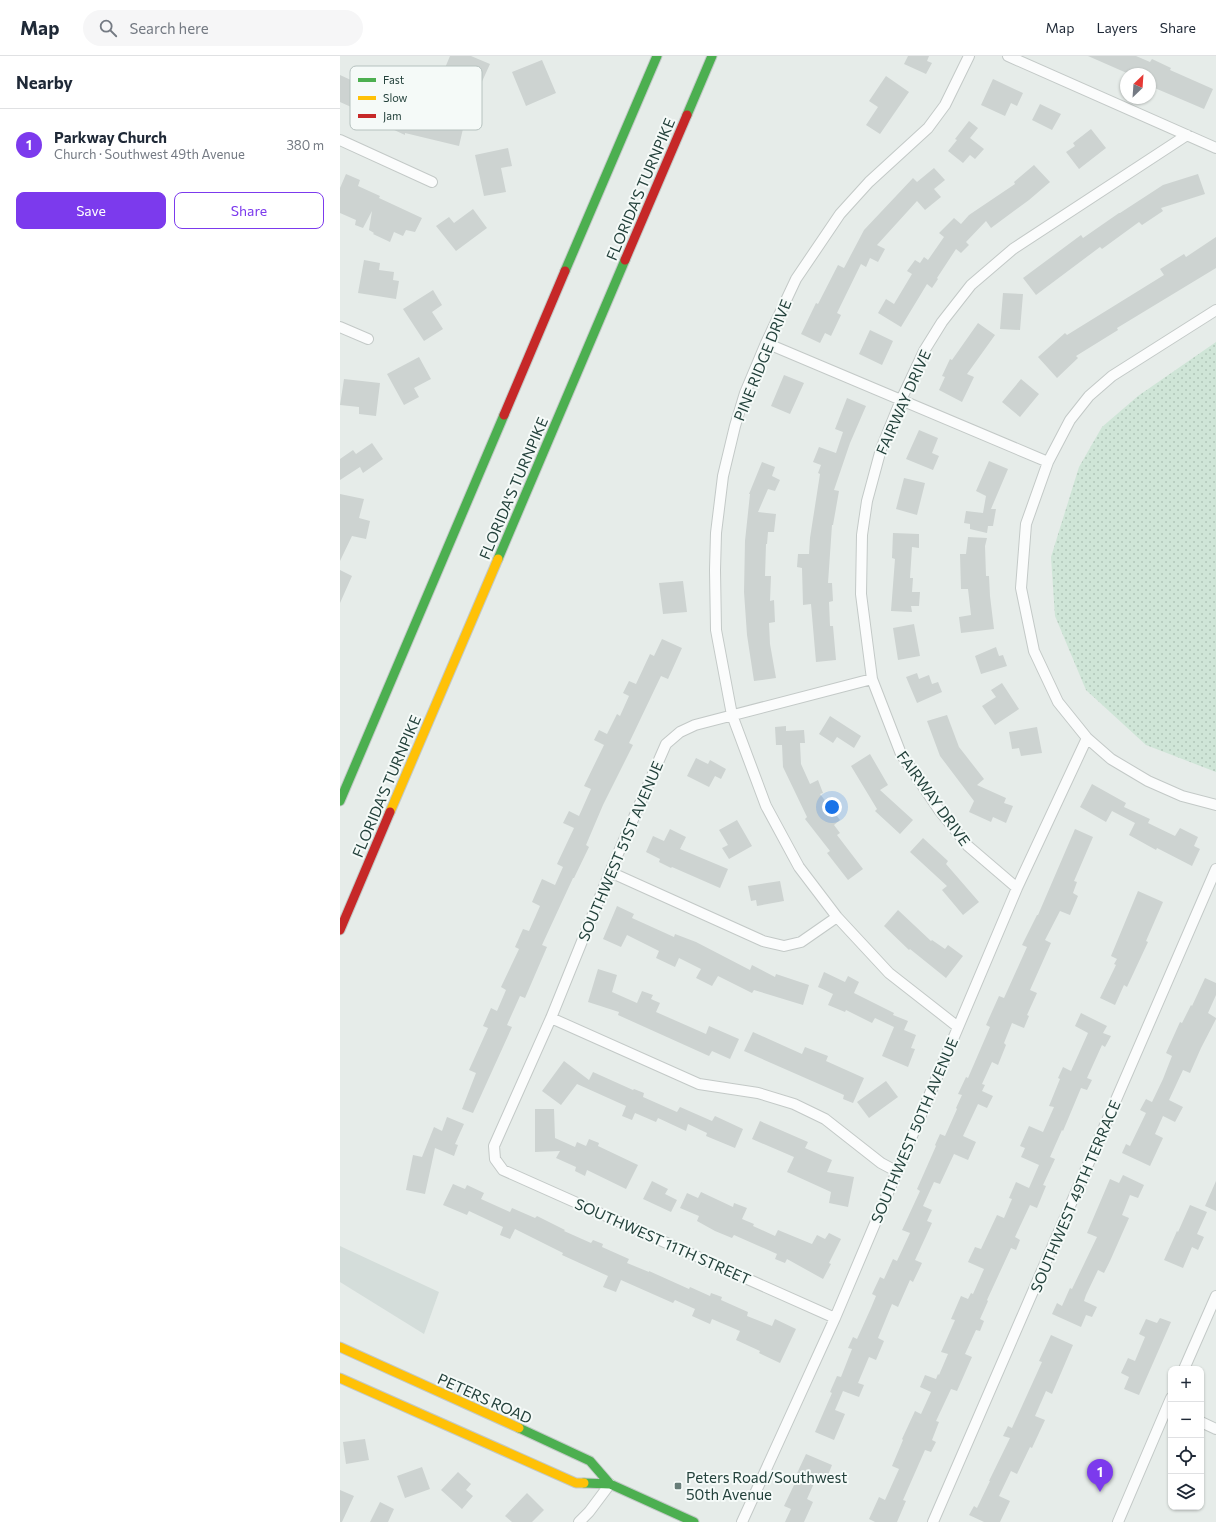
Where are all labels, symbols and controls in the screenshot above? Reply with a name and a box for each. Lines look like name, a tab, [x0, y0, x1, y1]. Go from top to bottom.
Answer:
search box	[83, 10, 363, 46]
text: Map	[20, 16, 59, 39]
icon: search	[97, 17, 119, 39]
text: Search here	[129, 19, 209, 37]
text: Map	[1046, 19, 1074, 36]
text: Layers	[1096, 19, 1138, 36]
text: Share	[1160, 19, 1196, 36]
legend	[350, 66, 482, 130]
north arrow	[1120, 68, 1156, 104]
text: Nearby	[16, 72, 73, 93]
text: Fast	[383, 73, 405, 86]
text: Slow	[383, 91, 408, 104]
text: Jam	[383, 109, 402, 123]
street label: FLORIDA'S TURNPIKE	[602, 115, 678, 263]
text: Parkway Church	[54, 128, 167, 146]
text: 1	[26, 137, 32, 153]
text: 380 m	[286, 137, 324, 153]
text: Church · Southwest 49th Avenue	[54, 146, 245, 162]
button: Save	[16, 192, 166, 229]
button: Share	[174, 192, 324, 229]
street label: PINE RIDGE DRIVE	[729, 297, 795, 423]
street label: FAIRWAY DRIVE	[872, 347, 934, 457]
street label: FLORIDA'S TURNPIKE	[475, 414, 551, 562]
street label: FLORIDA'S TURNPIKE	[348, 712, 424, 860]
street label: FAIRWAY DRIVE	[894, 747, 974, 849]
street label: SOUTHWEST 51ST AVENUE	[574, 758, 666, 944]
your location	[822, 797, 842, 817]
street label: SOUTHWEST 50TH AVENUE	[867, 1035, 961, 1225]
street label: SOUTHWEST 49TH TERRACE	[1026, 1097, 1124, 1295]
street label: SOUTHWEST 11TH STREET	[572, 1194, 754, 1288]
map controls	[1168, 1366, 1204, 1510]
button: +	[1168, 1366, 1204, 1402]
street label: PETERS ROAD	[435, 1369, 535, 1427]
button: −	[1168, 1402, 1204, 1438]
button: locate	[1168, 1438, 1204, 1474]
pin: 1	[1087, 1459, 1113, 1492]
place label: Peters Road/Southwest 50th Avenue	[686, 1468, 847, 1503]
button: layers	[1168, 1474, 1204, 1510]
marker: Peters Road/Southwest 50th Avenue	[673, 1481, 683, 1491]

